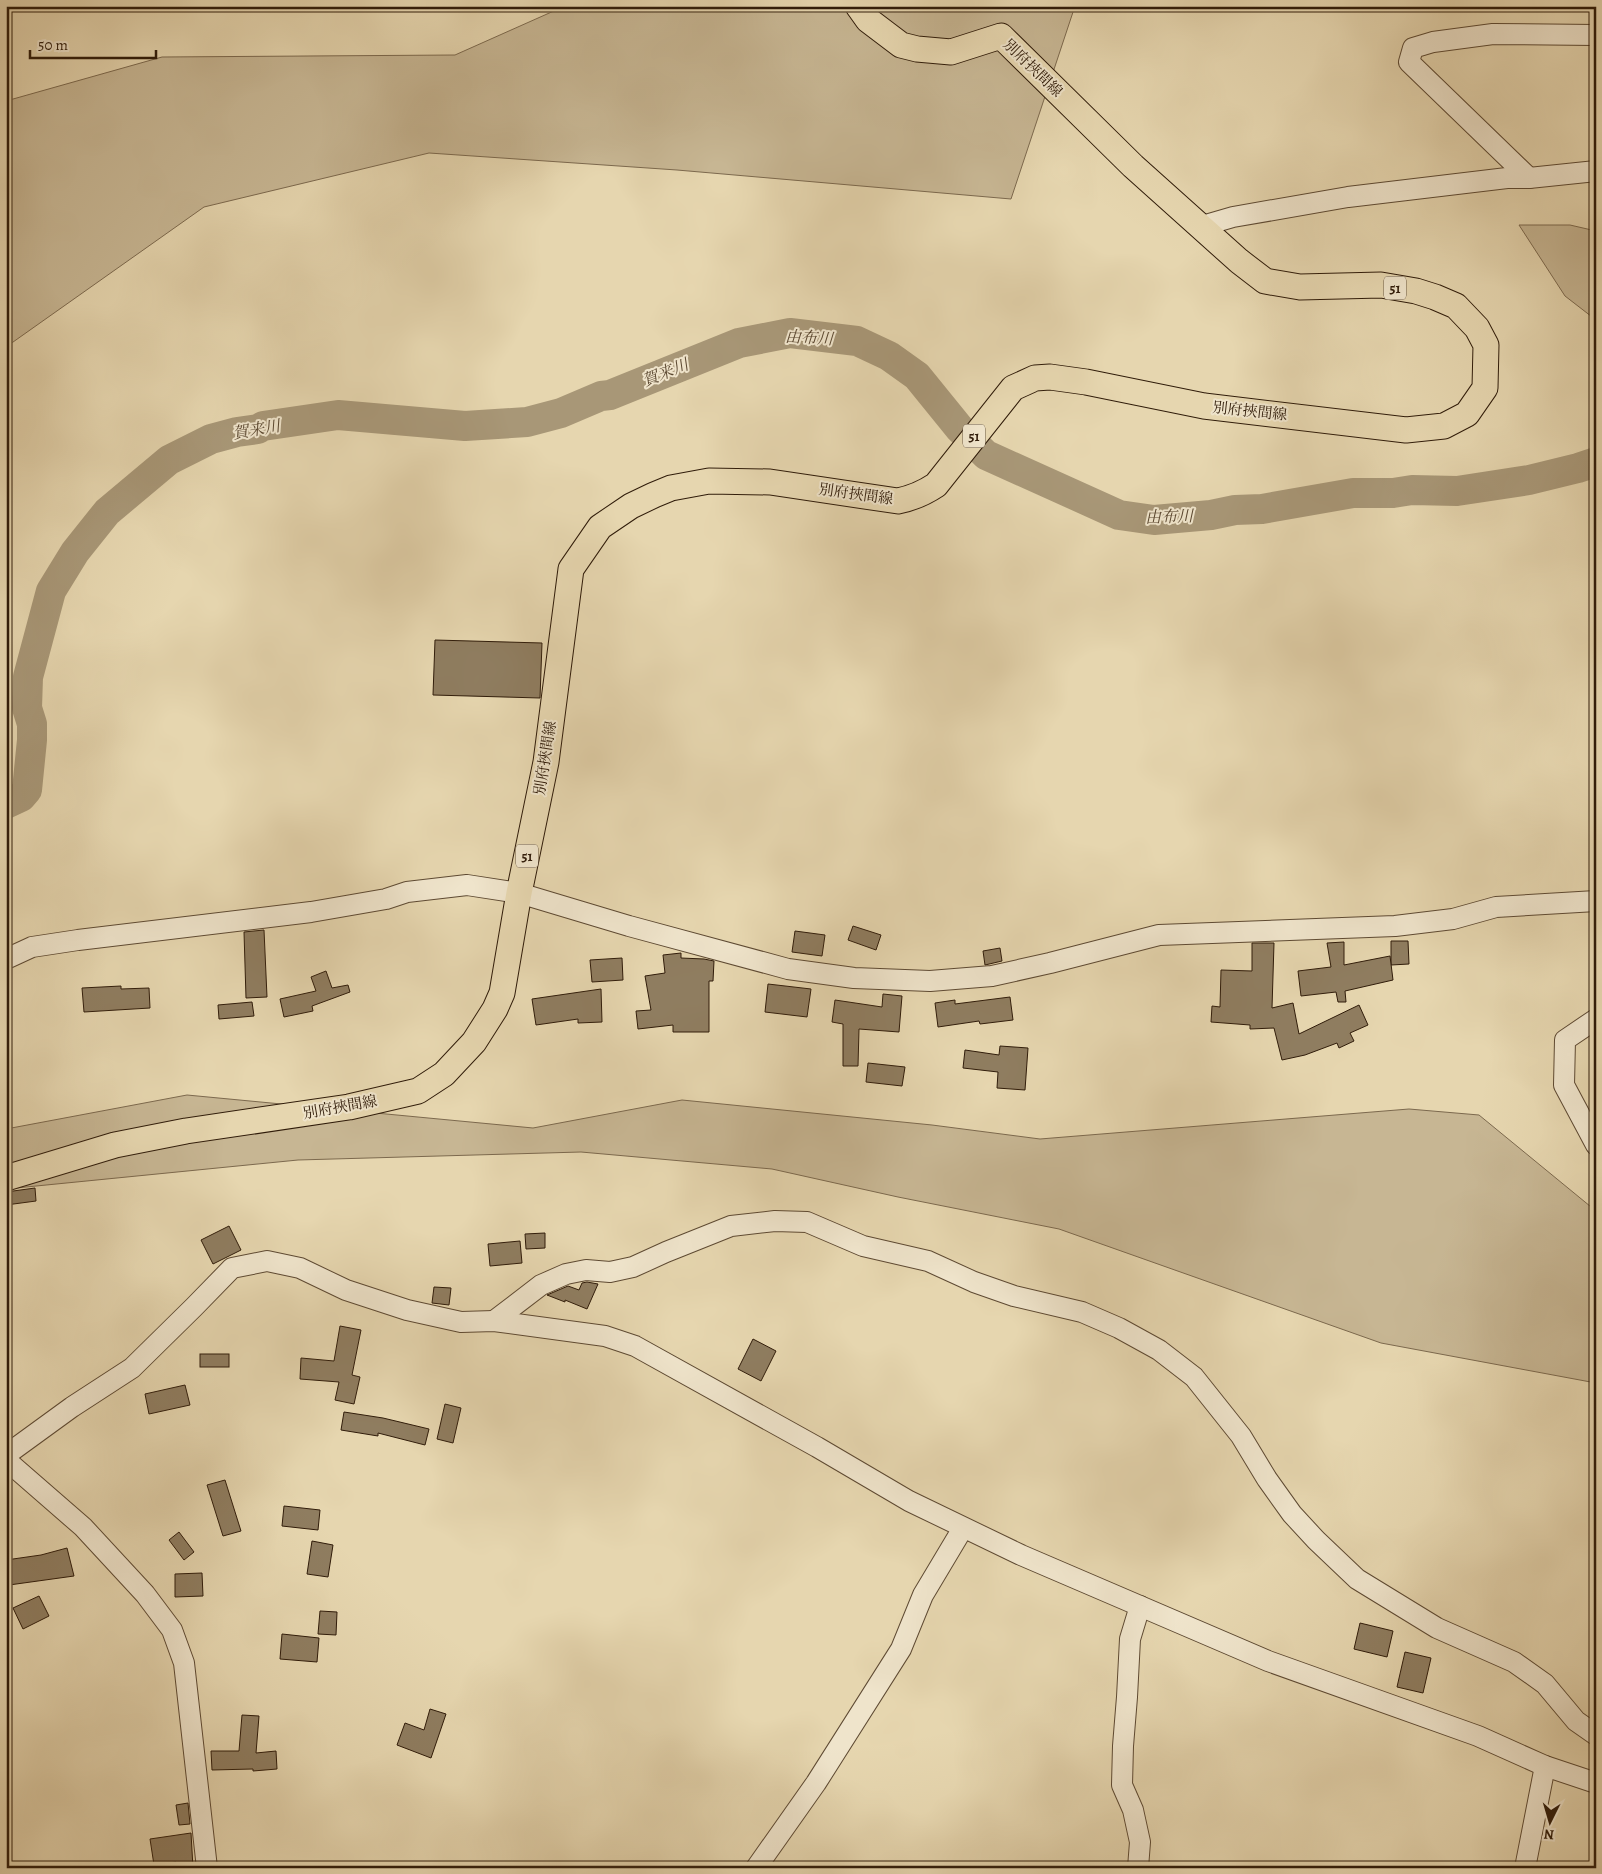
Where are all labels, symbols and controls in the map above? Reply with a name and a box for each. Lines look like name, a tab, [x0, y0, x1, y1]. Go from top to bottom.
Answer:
scale bar	[30, 28, 156, 60]
text: 50 m	[38, 35, 68, 55]
street label: 別府挾間線	[999, 35, 1067, 101]
road number: 51	[1384, 276, 1406, 300]
water label: 由布川	[784, 326, 835, 350]
water label: 賀来川	[639, 353, 694, 392]
street label: 別府挾間線	[1212, 397, 1288, 425]
water label: 賀来川	[231, 415, 284, 445]
road number: 51	[963, 424, 985, 448]
street label: 別府挾間線	[817, 479, 895, 509]
water label: 由布川	[1145, 505, 1195, 529]
street label: 別府挾間線	[529, 719, 561, 797]
road number: 51	[516, 844, 538, 868]
street label: 別府挾間線	[301, 1091, 379, 1123]
north arrow	[1524, 1796, 1574, 1846]
text: N	[1543, 1825, 1555, 1844]

